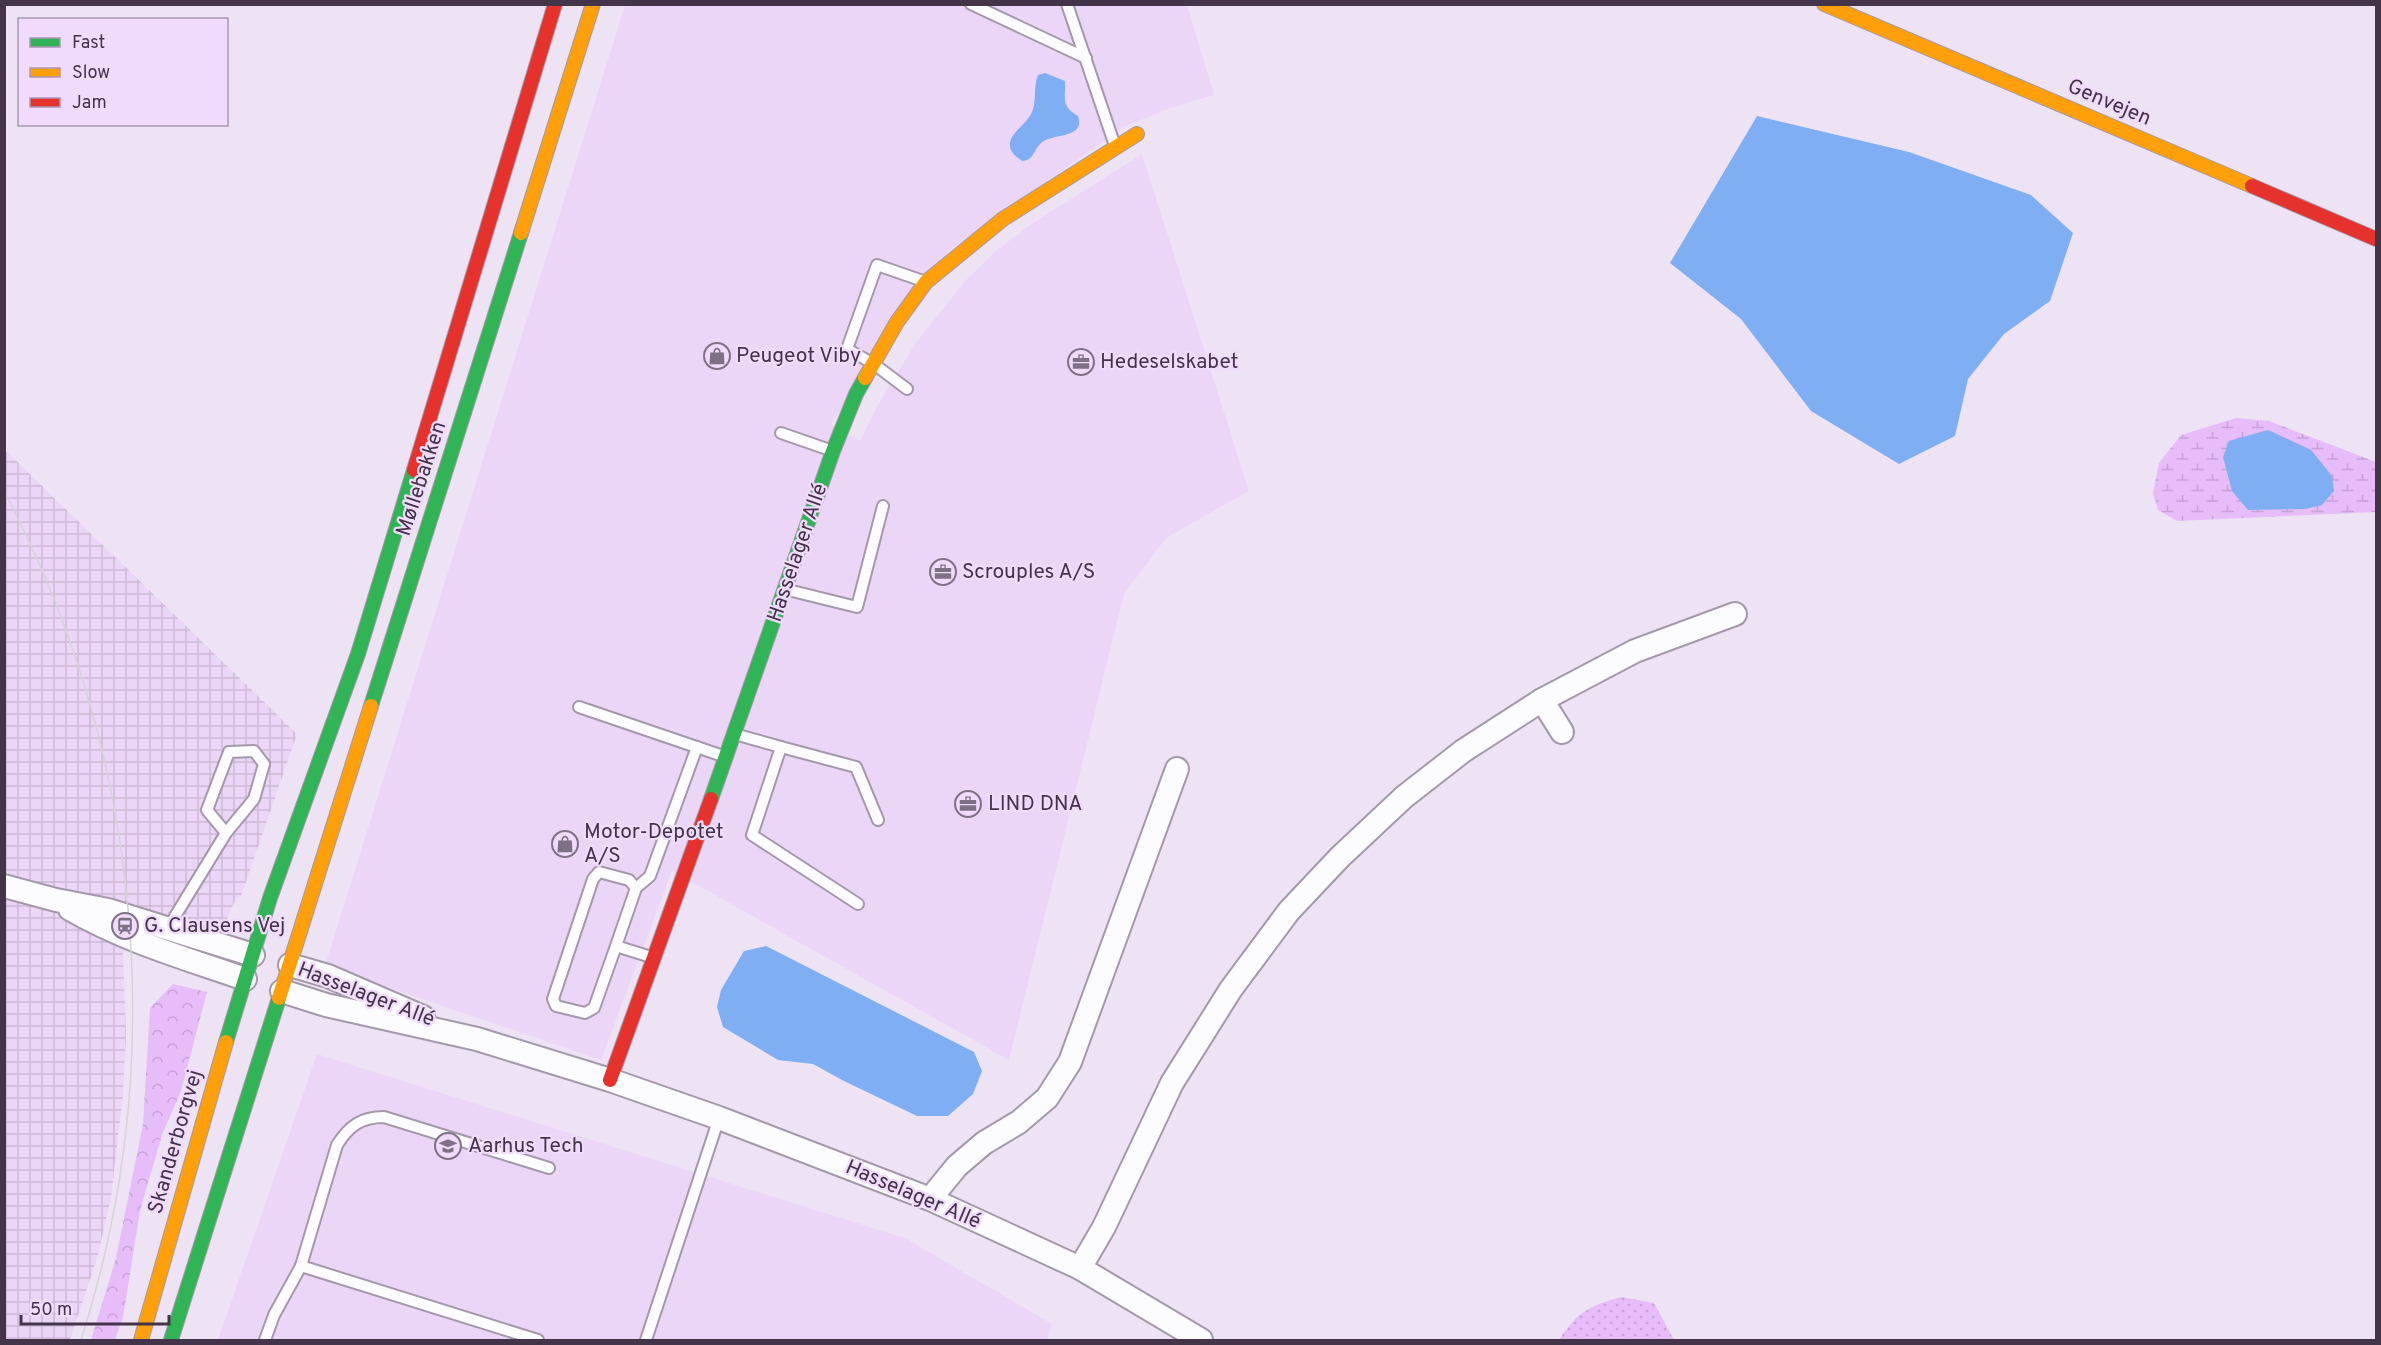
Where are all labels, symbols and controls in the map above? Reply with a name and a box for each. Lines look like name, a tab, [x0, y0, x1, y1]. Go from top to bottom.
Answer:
legend	[18, 18, 228, 126]
text: Fast	[72, 32, 105, 55]
text: Slow	[72, 62, 110, 85]
street label: Genvejen	[2063, 73, 2155, 133]
text: Jam	[72, 92, 107, 115]
shop icon: Peugeot Viby	[702, 341, 732, 371]
place label: Peugeot Viby	[736, 343, 861, 370]
office icon: Hedeselskabet	[1066, 347, 1096, 377]
place label: Hedeselskabet	[1100, 349, 1238, 376]
street label: Møllebakken	[391, 418, 453, 540]
street label: Hasselager Allé	[762, 480, 834, 626]
office icon: Scrouples A/S	[928, 557, 958, 587]
place label: Scrouples A/S	[962, 559, 1095, 586]
office icon: LIND DNA	[953, 789, 983, 819]
place label: LIND DNA	[988, 791, 1083, 818]
place label: Motor-Depotet A/S	[584, 819, 724, 870]
shop icon: Motor-Depotet A/S	[550, 829, 580, 859]
station icon: G. Clausens Vej	[110, 911, 140, 941]
place label: G. Clausens Vej	[144, 913, 285, 940]
street label: Hasselager Allé	[294, 956, 438, 1034]
street label: Skanderborgvej	[143, 1067, 209, 1217]
school or university icon: Aarhus Tech	[433, 1131, 463, 1161]
place label: Aarhus Tech	[468, 1133, 584, 1160]
street label: Hasselager Allé	[841, 1154, 985, 1236]
scale bar	[21, 1288, 170, 1326]
text: 50 m	[30, 1299, 72, 1322]

